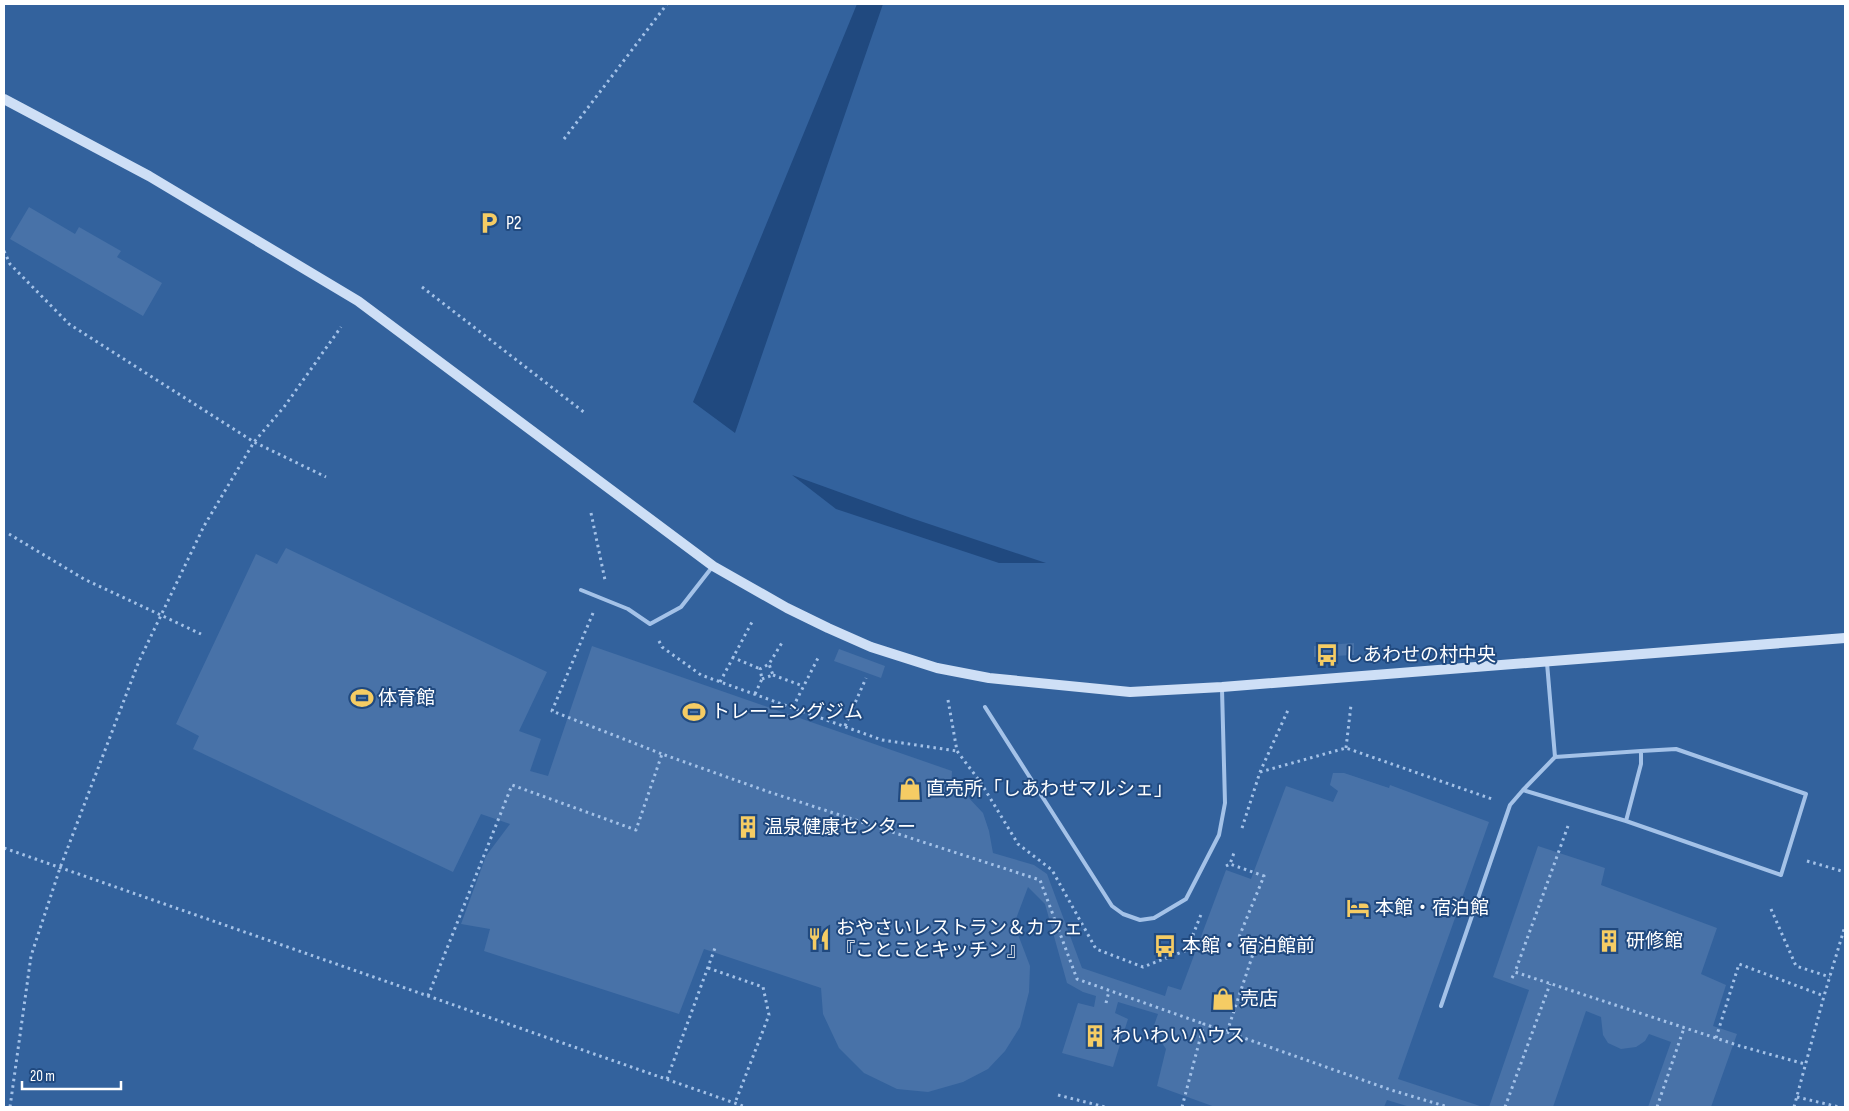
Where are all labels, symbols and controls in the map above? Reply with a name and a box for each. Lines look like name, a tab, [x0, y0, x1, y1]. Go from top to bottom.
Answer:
parking icon: P2	[476, 210, 502, 236]
place label: P2	[506, 212, 522, 235]
bus stop icon: しあわせの村中央	[1314, 642, 1340, 668]
place label: しあわせの村中央	[1344, 644, 1496, 667]
sports icon: 体育館	[349, 685, 375, 711]
place label: 体育館	[378, 687, 435, 710]
sports icon: トレーニングジム	[681, 699, 707, 725]
place label: トレーニングジム	[711, 701, 863, 724]
shop icon: 直売所「しあわせマルシェ」	[897, 776, 923, 802]
place label: 直売所「しあわせマルシェ」	[926, 778, 1173, 801]
building icon: 温泉健康センター	[735, 814, 761, 840]
place label: 温泉健康センター	[764, 816, 916, 839]
hotel icon: 本館・宿泊館	[1345, 895, 1371, 921]
place label: 本館・宿泊館	[1375, 897, 1489, 920]
place label: おやさいレストラン＆カフェ 『ことことキッチン』	[836, 917, 1083, 962]
restaurant icon: おやさいレストラン＆カフェ 『ことことキッチン』	[806, 926, 832, 952]
building icon: 研修館	[1596, 928, 1622, 954]
place label: 研修館	[1626, 930, 1683, 953]
bus stop icon: 本館・宿泊館前	[1152, 933, 1178, 959]
place label: 本館・宿泊館前	[1182, 935, 1315, 958]
shop icon: 売店	[1210, 986, 1236, 1012]
place label: 売店	[1240, 988, 1278, 1011]
building icon: わいわいハウス	[1082, 1023, 1108, 1049]
place label: わいわいハウス	[1112, 1025, 1245, 1048]
scale bar	[22, 1058, 121, 1090]
text: 20 m	[30, 1067, 55, 1086]

